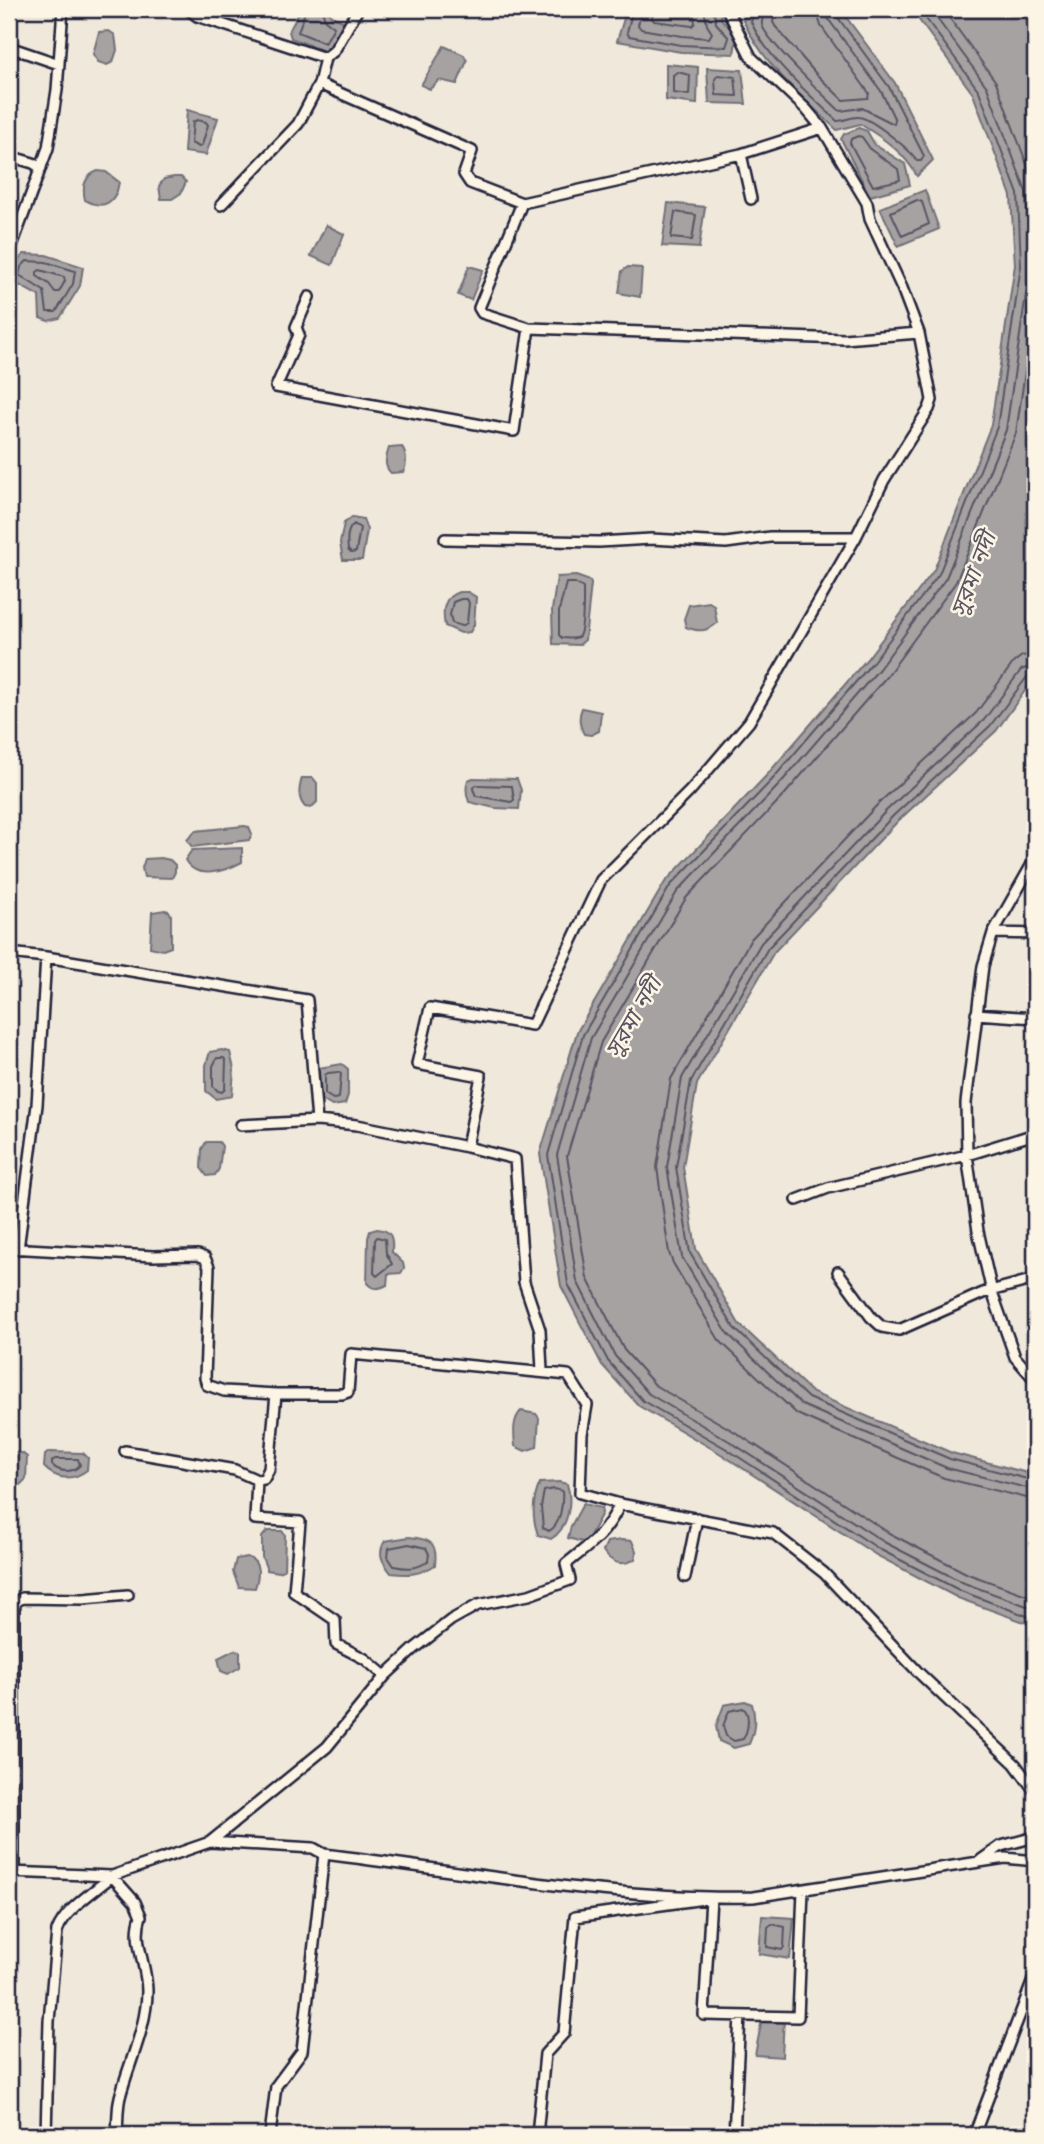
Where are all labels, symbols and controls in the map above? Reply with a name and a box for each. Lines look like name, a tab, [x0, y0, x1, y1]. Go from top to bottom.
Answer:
water label: সুরমা নদী	[942, 523, 1003, 620]
water label: সুরমা নদী	[597, 967, 669, 1062]

